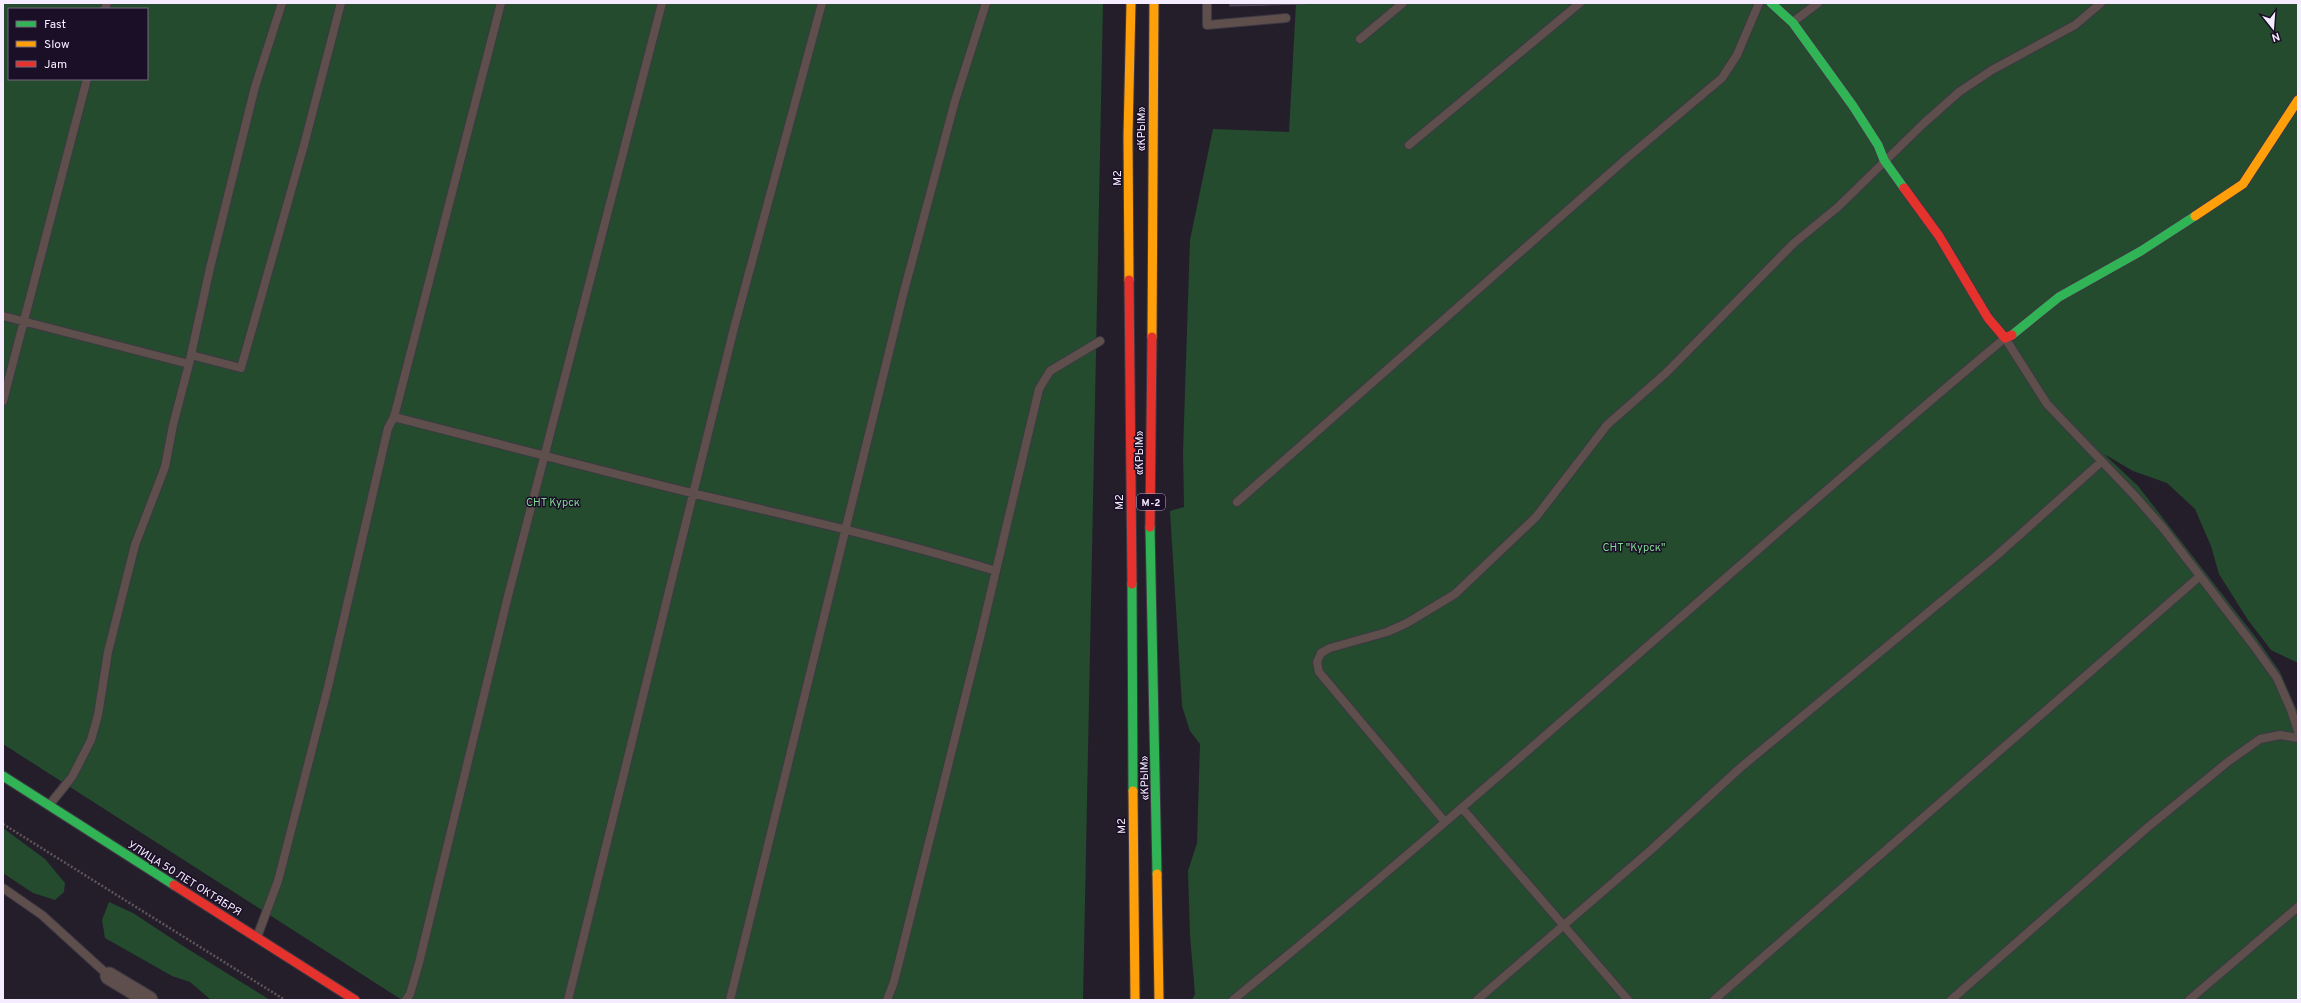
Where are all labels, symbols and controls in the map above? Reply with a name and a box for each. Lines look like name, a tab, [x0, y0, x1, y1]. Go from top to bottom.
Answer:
legend	[8, 8, 148, 80]
north arrow	[2253, 8, 2293, 48]
text: Fast	[44, 17, 66, 33]
text: N	[2270, 29, 2281, 44]
text: Slow	[44, 37, 70, 53]
text: Jam	[44, 57, 67, 73]
street label: «КРЫМ»	[1135, 106, 1149, 151]
street label: М2	[1111, 170, 1125, 186]
street label: «КРЫМ»	[1133, 430, 1147, 475]
street label: М2	[1113, 494, 1127, 510]
road number: М-2	[1137, 494, 1165, 510]
park label: СНТ Курск	[526, 496, 580, 510]
park label: СНТ "Курск"	[1603, 541, 1665, 555]
street label: «КРЫМ»	[1138, 755, 1152, 800]
street label: М2	[1115, 818, 1129, 834]
street label: УЛИЦА 50 ЛЕТ ОКТЯБРЯ	[125, 838, 244, 920]

